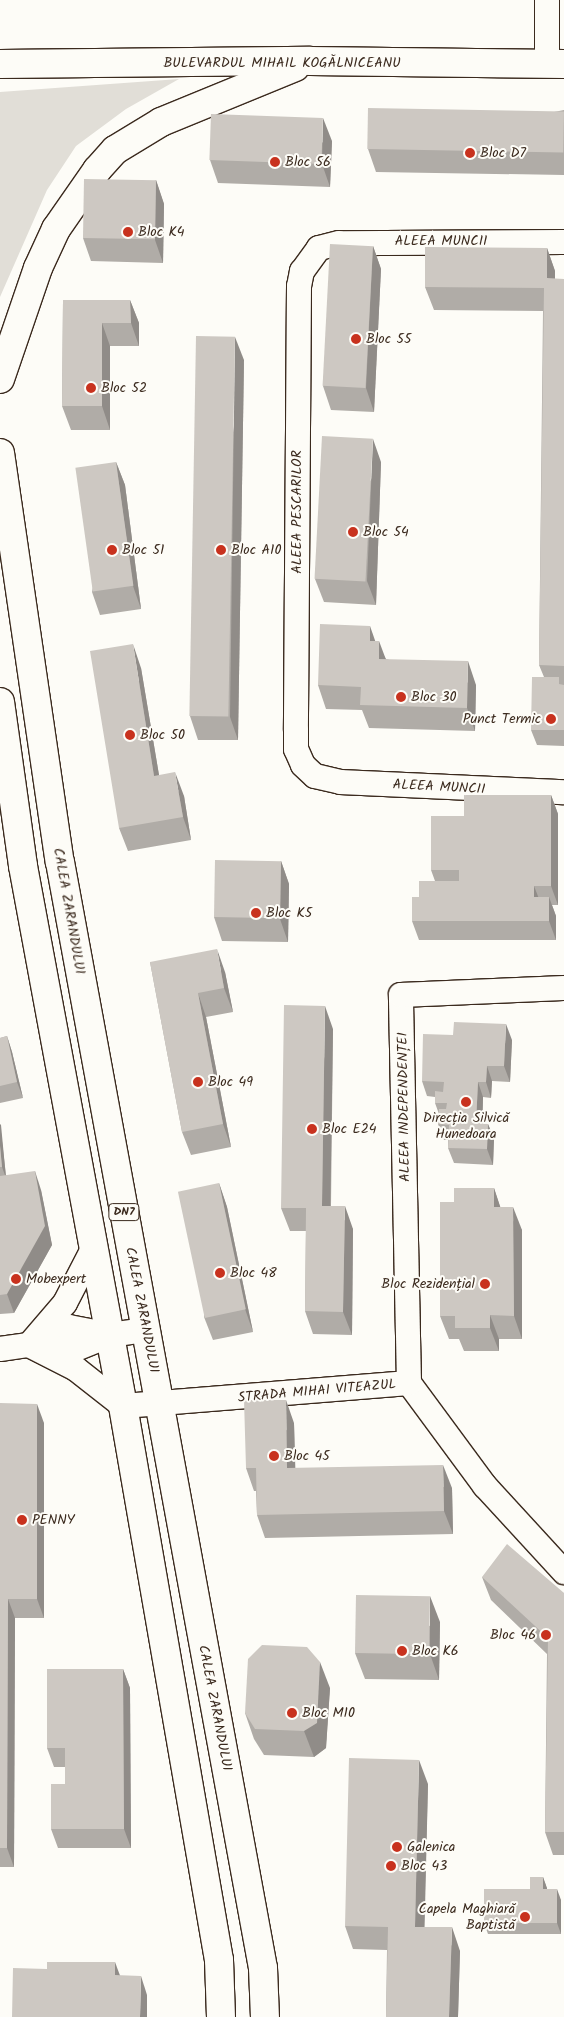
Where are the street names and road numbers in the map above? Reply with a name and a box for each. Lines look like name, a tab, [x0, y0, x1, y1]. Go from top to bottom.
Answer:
street label: BULEVARDUL MIHAIL KOGĂLNICEANU	[163, 55, 401, 71]
street label: ALEEA MUNCII	[395, 233, 487, 249]
street label: ALEEA PESCARILOR	[289, 450, 305, 574]
street label: ALEEA MUNCII	[392, 776, 486, 798]
street label: CALEA ZARANDULUI	[50, 847, 88, 975]
street label: ALEEA INDEPENDENȚEI	[394, 1032, 414, 1182]
road number: DN7	[108, 1202, 140, 1222]
street label: CALEA ZARANDULUI	[122, 1246, 162, 1374]
street label: STRADA MIHAI VITEAZUL	[237, 1376, 397, 1406]
street label: CALEA ZARANDULUI	[195, 1644, 235, 1772]

